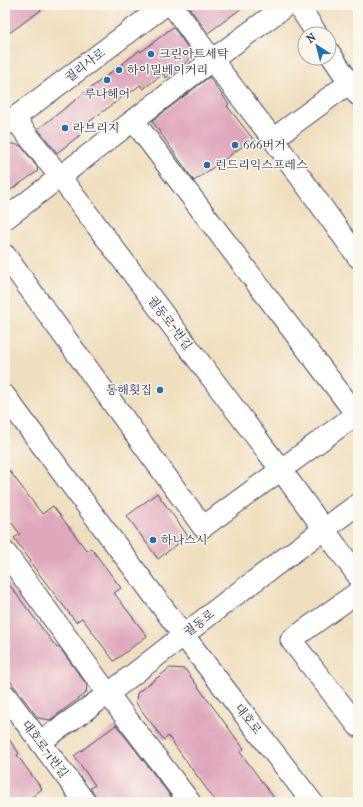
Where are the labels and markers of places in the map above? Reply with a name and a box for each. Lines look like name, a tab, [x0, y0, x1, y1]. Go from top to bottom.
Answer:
place label: 크린아트세탁	[159, 47, 229, 61]
marker: 크린아트세탁	[146, 49, 156, 59]
place label: 하이밀베이커리	[127, 63, 208, 77]
marker: 하이밀베이커리	[114, 65, 124, 75]
marker: 루나헤어	[102, 75, 112, 85]
place label: 루나헤어	[84, 87, 130, 101]
place label: 라브리지	[73, 121, 119, 135]
marker: 라브리지	[60, 123, 70, 133]
place label: 666버거	[243, 138, 286, 152]
marker: 666버거	[230, 140, 240, 150]
place label: 런드리익스프레스	[215, 158, 308, 172]
marker: 런드리익스프레스	[202, 160, 212, 170]
place label: 동해횟집	[106, 383, 152, 397]
marker: 동해횟집	[155, 385, 165, 395]
place label: 하나스시	[161, 533, 207, 547]
marker: 하나스시	[148, 535, 158, 545]

